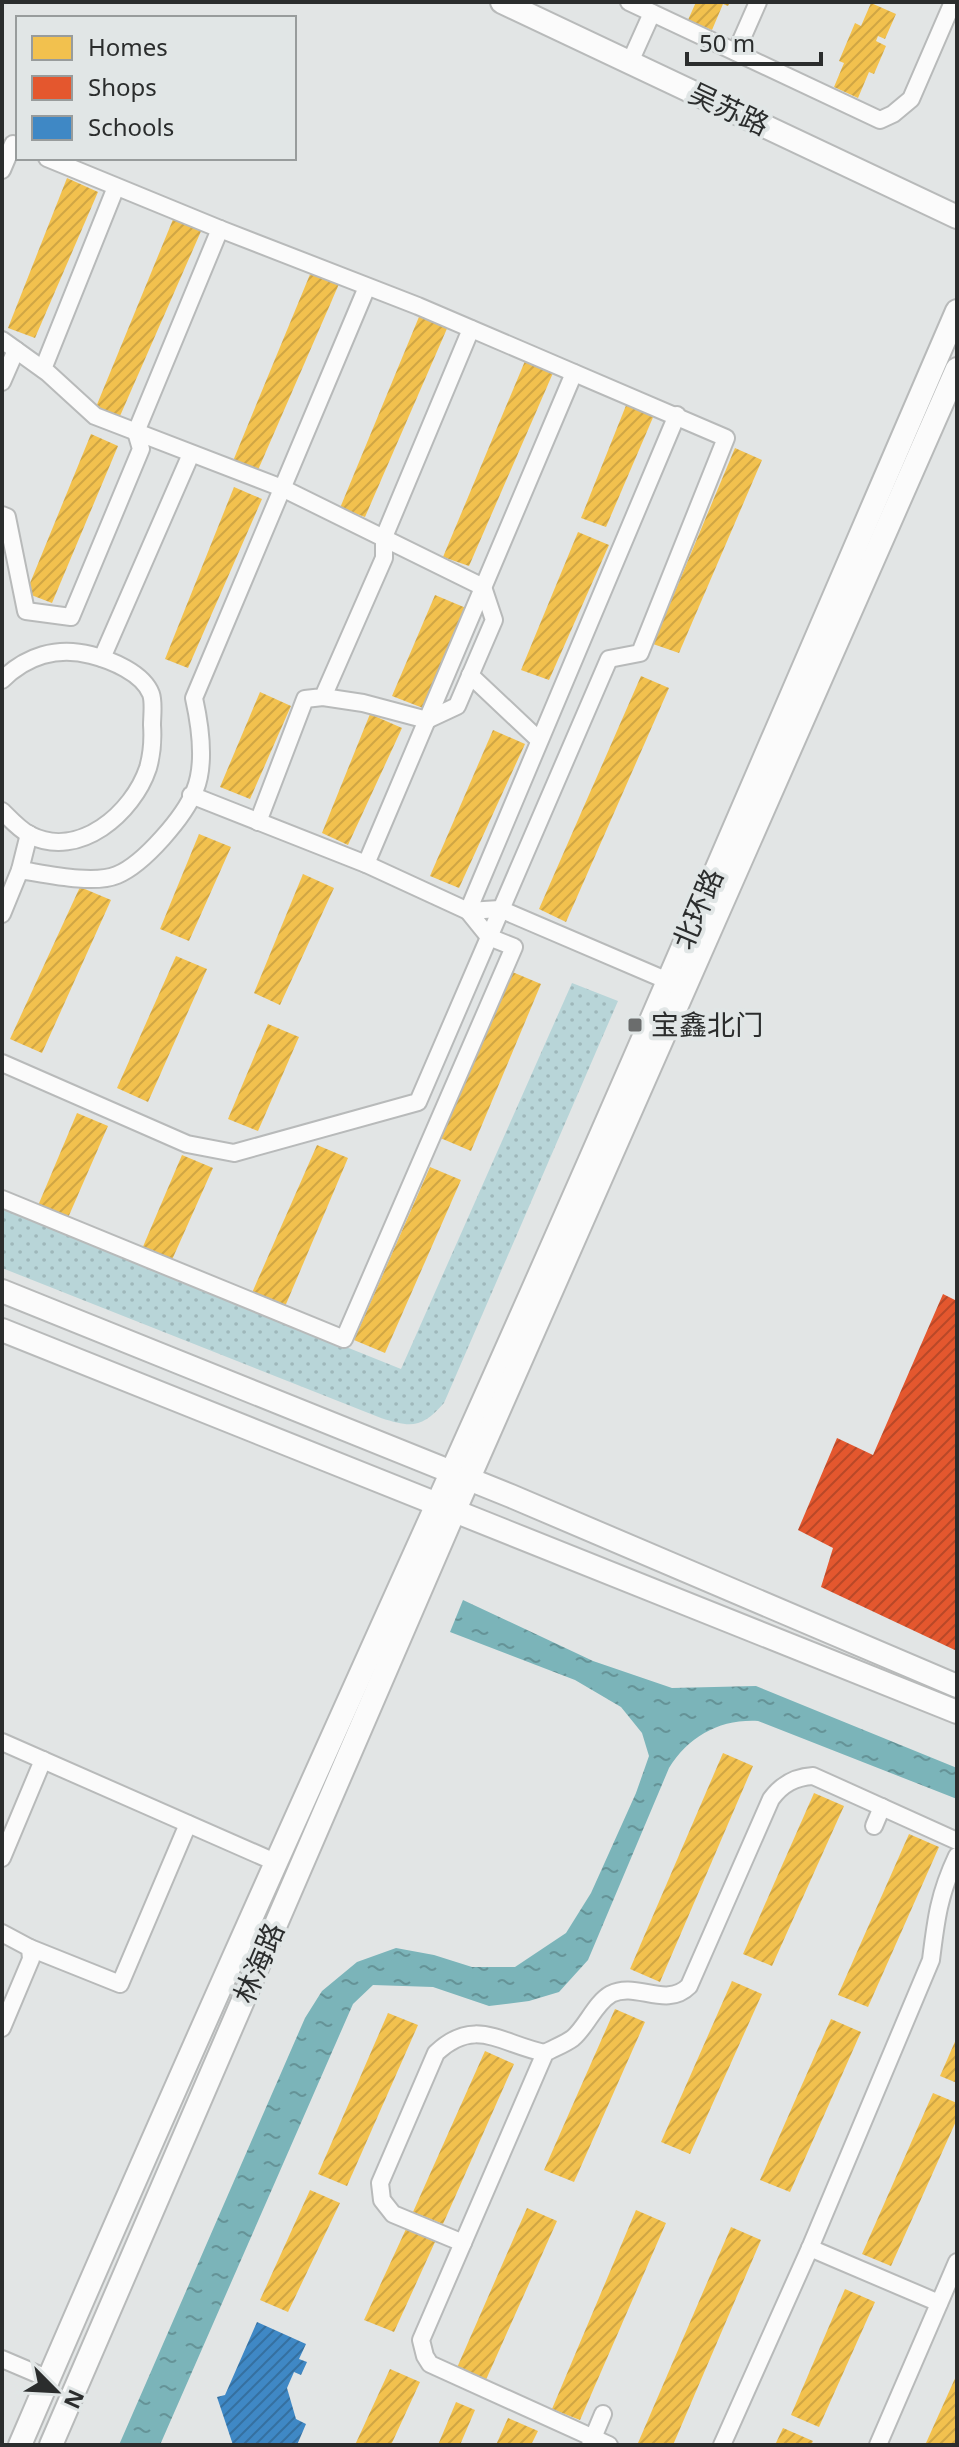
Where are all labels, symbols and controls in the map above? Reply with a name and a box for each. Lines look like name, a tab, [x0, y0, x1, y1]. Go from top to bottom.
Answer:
legend	[16, 16, 296, 160]
scale bar	[687, 16, 821, 66]
text: 50 m	[699, 26, 755, 59]
text: Homes	[88, 30, 168, 63]
text: Shops	[88, 70, 157, 103]
street label: 吴苏路	[683, 73, 776, 143]
text: Schools	[88, 110, 174, 143]
street label: 北环路	[663, 863, 731, 955]
place label: 宝鑫北门	[651, 1005, 763, 1043]
marker: 宝鑫北门	[626, 1016, 644, 1034]
street label: 林海路	[224, 1917, 292, 2009]
north arrow	[16, 2351, 96, 2431]
text: N	[58, 2385, 93, 2414]

